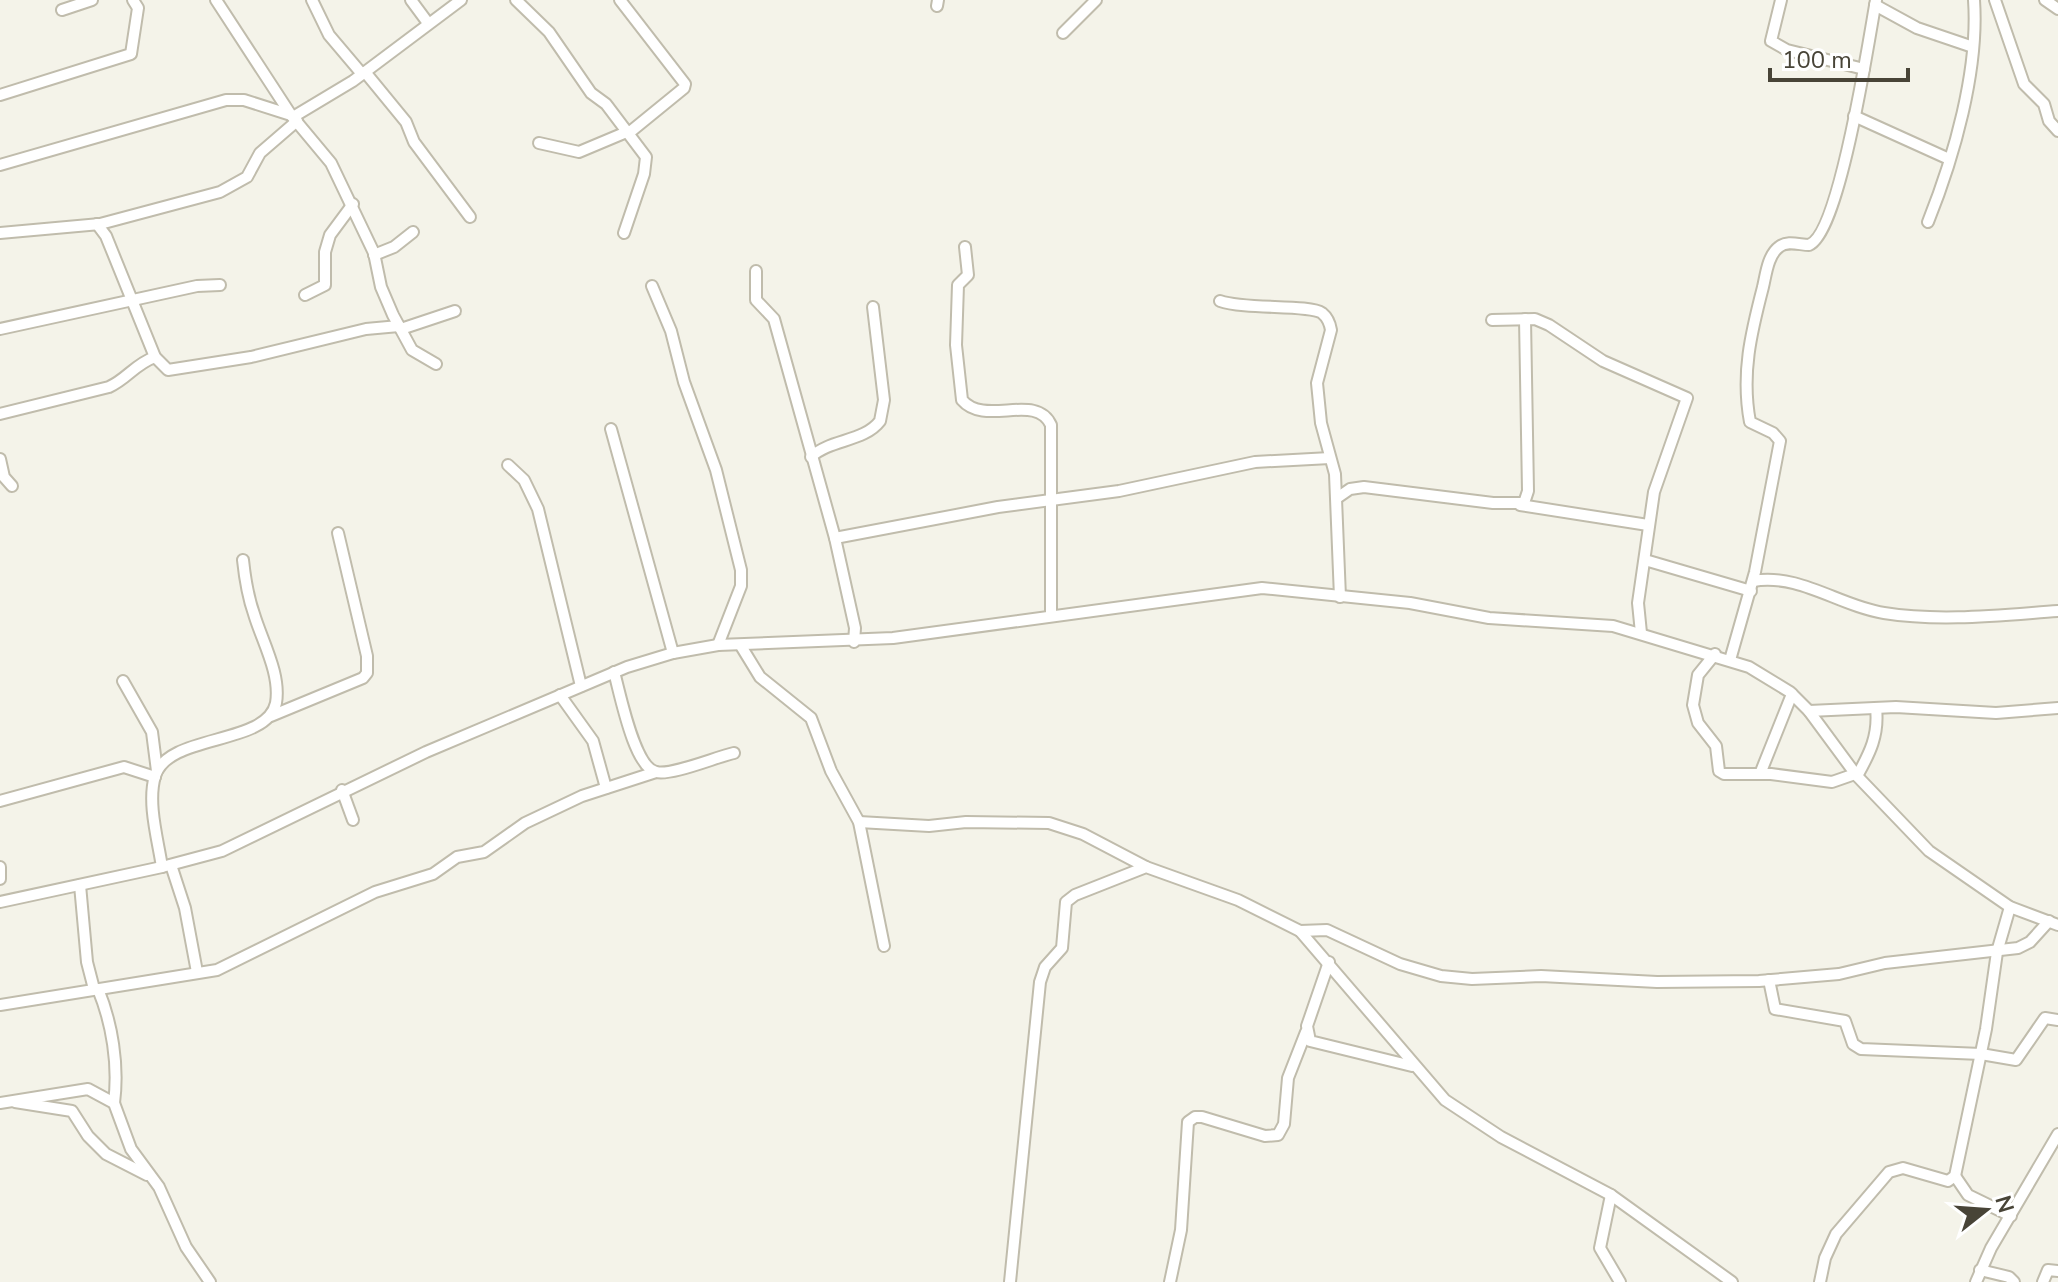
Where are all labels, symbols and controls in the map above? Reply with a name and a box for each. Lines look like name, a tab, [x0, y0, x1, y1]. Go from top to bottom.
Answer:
scale bar	[1770, 32, 1908, 82]
text: 100 m	[1782, 44, 1852, 76]
north arrow	[1946, 1170, 2026, 1250]
text: N	[1987, 1192, 2021, 1217]

